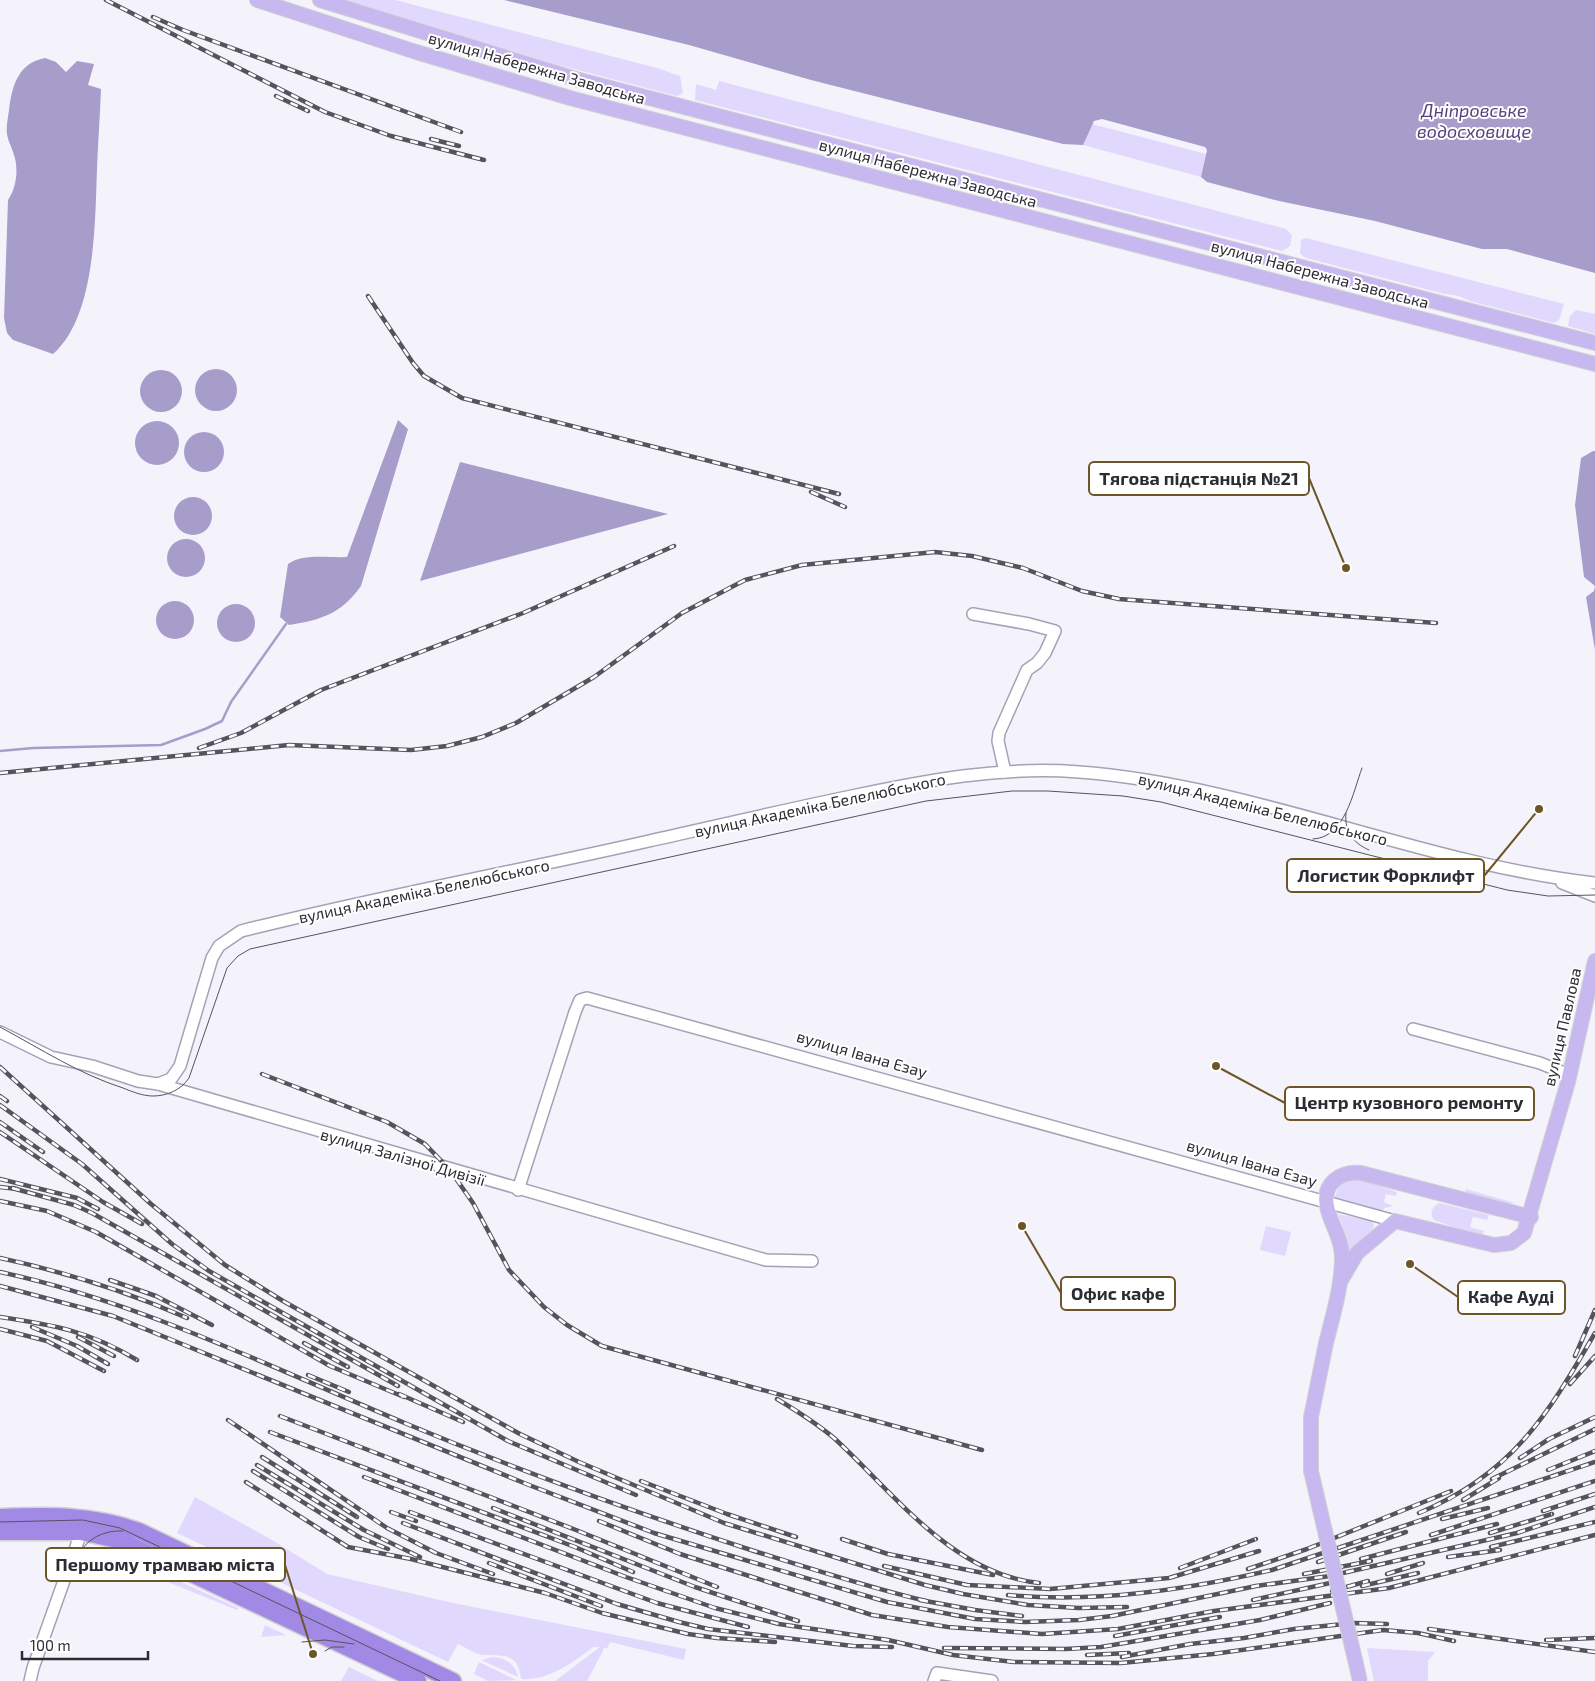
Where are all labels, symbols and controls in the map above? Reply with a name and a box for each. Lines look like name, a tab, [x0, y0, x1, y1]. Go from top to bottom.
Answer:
street label: вулиця Набережна Заводська	[426, 27, 648, 109]
water label: Дніпровське водосховище	[1417, 99, 1531, 142]
street label: вулиця Набережна Заводська	[817, 134, 1039, 212]
street label: вулиця Набережна Заводська	[1209, 235, 1431, 313]
callout: Тягова пiдстанцiя №21	[1089, 462, 1309, 495]
text: Тягова пiдстанцiя №21	[1099, 467, 1299, 489]
street label: вулиця Академіка Белелюбського	[1136, 768, 1390, 850]
street label: вулиця Академіка Белелюбського	[693, 769, 947, 841]
street label: вулиця Академіка Белелюбського	[297, 855, 551, 927]
callout: Логистик Форклифт	[1287, 859, 1484, 892]
text: Логистик Форклифт	[1297, 864, 1475, 886]
street label: вулиця Павлова	[1539, 966, 1585, 1088]
street label: вулиця Івана Езау	[794, 1026, 930, 1082]
callout: Центр кузовного ремонту	[1285, 1087, 1534, 1120]
text: Центр кузовного ремонту	[1294, 1091, 1524, 1113]
street label: вулиця Залізної Дивізії	[318, 1124, 489, 1190]
street label: вулиця Івана Езау	[1184, 1135, 1320, 1191]
callout: Офис кафе	[1061, 1277, 1175, 1310]
callout: Кафе Ауді	[1458, 1281, 1565, 1314]
text: Офис кафе	[1071, 1282, 1165, 1304]
text: Кафе Ауді	[1468, 1285, 1554, 1307]
callout: Першому трамваю міста	[46, 1548, 285, 1581]
text: Першому трамваю міста	[55, 1553, 275, 1575]
scale bar	[22, 1628, 149, 1660]
text: 100 m	[30, 1636, 71, 1654]

